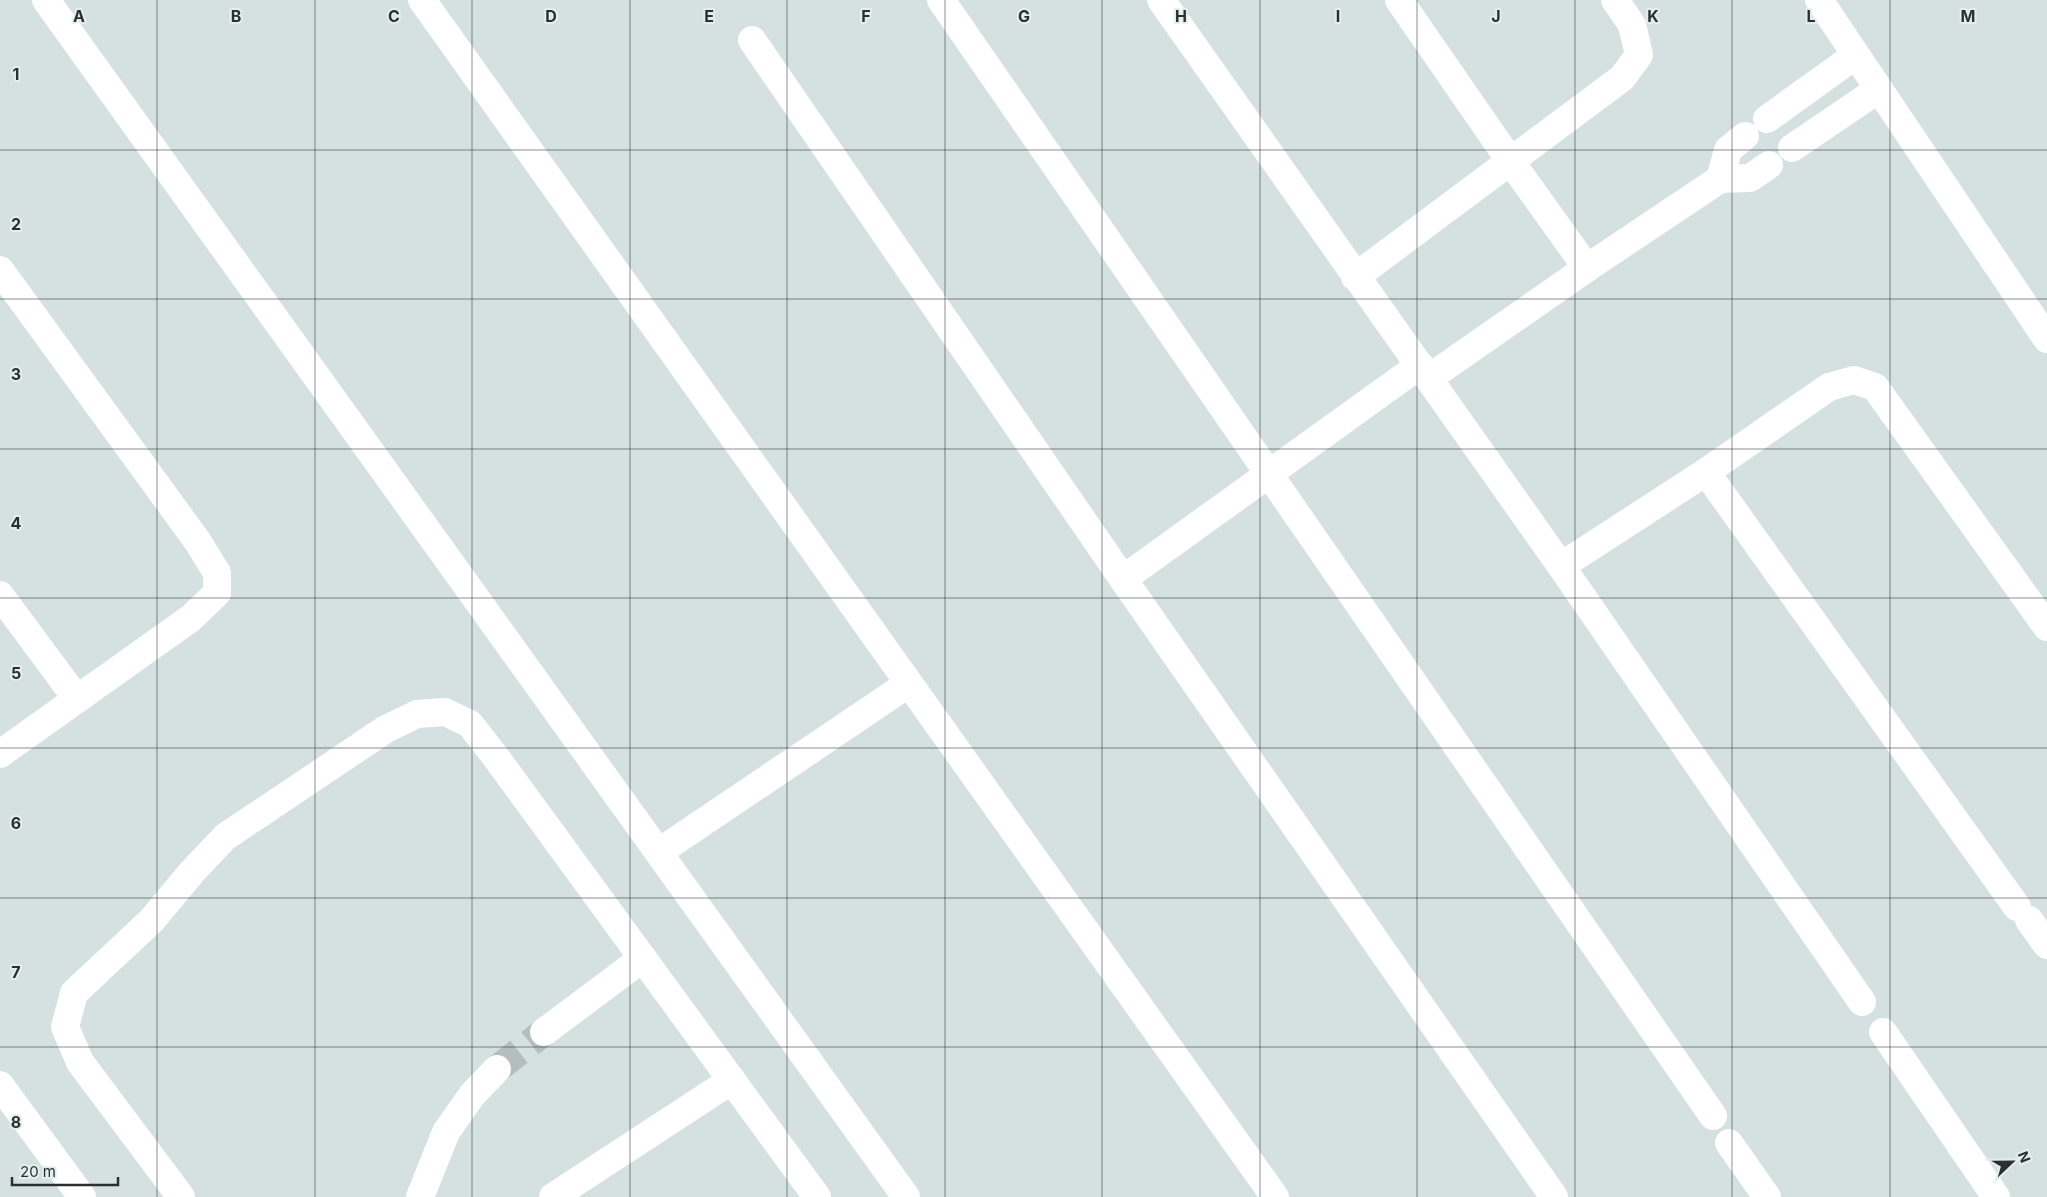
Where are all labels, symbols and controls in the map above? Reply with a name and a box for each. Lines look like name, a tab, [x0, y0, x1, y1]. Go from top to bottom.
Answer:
text: A	[73, 6, 85, 26]
text: B	[231, 6, 241, 26]
text: C	[388, 6, 400, 26]
text: D	[545, 6, 557, 26]
text: E	[704, 6, 714, 26]
text: F	[861, 6, 871, 26]
text: G	[1018, 6, 1030, 26]
text: H	[1175, 6, 1187, 26]
text: I	[1336, 6, 1340, 26]
text: J	[1491, 6, 1501, 26]
text: K	[1647, 6, 1659, 26]
text: L	[1806, 6, 1816, 26]
text: M	[1961, 6, 1975, 26]
text: 1	[13, 64, 19, 84]
text: 2	[11, 214, 21, 234]
text: 3	[11, 364, 21, 384]
text: 4	[11, 513, 22, 533]
text: 5	[11, 663, 21, 683]
text: 6	[11, 813, 21, 833]
text: 7	[11, 962, 21, 982]
text: 8	[11, 1112, 21, 1132]
north arrow	[1987, 1137, 2037, 1187]
text: N	[2015, 1149, 2034, 1165]
scale bar	[12, 1154, 119, 1186]
text: 20 m	[20, 1162, 56, 1181]

